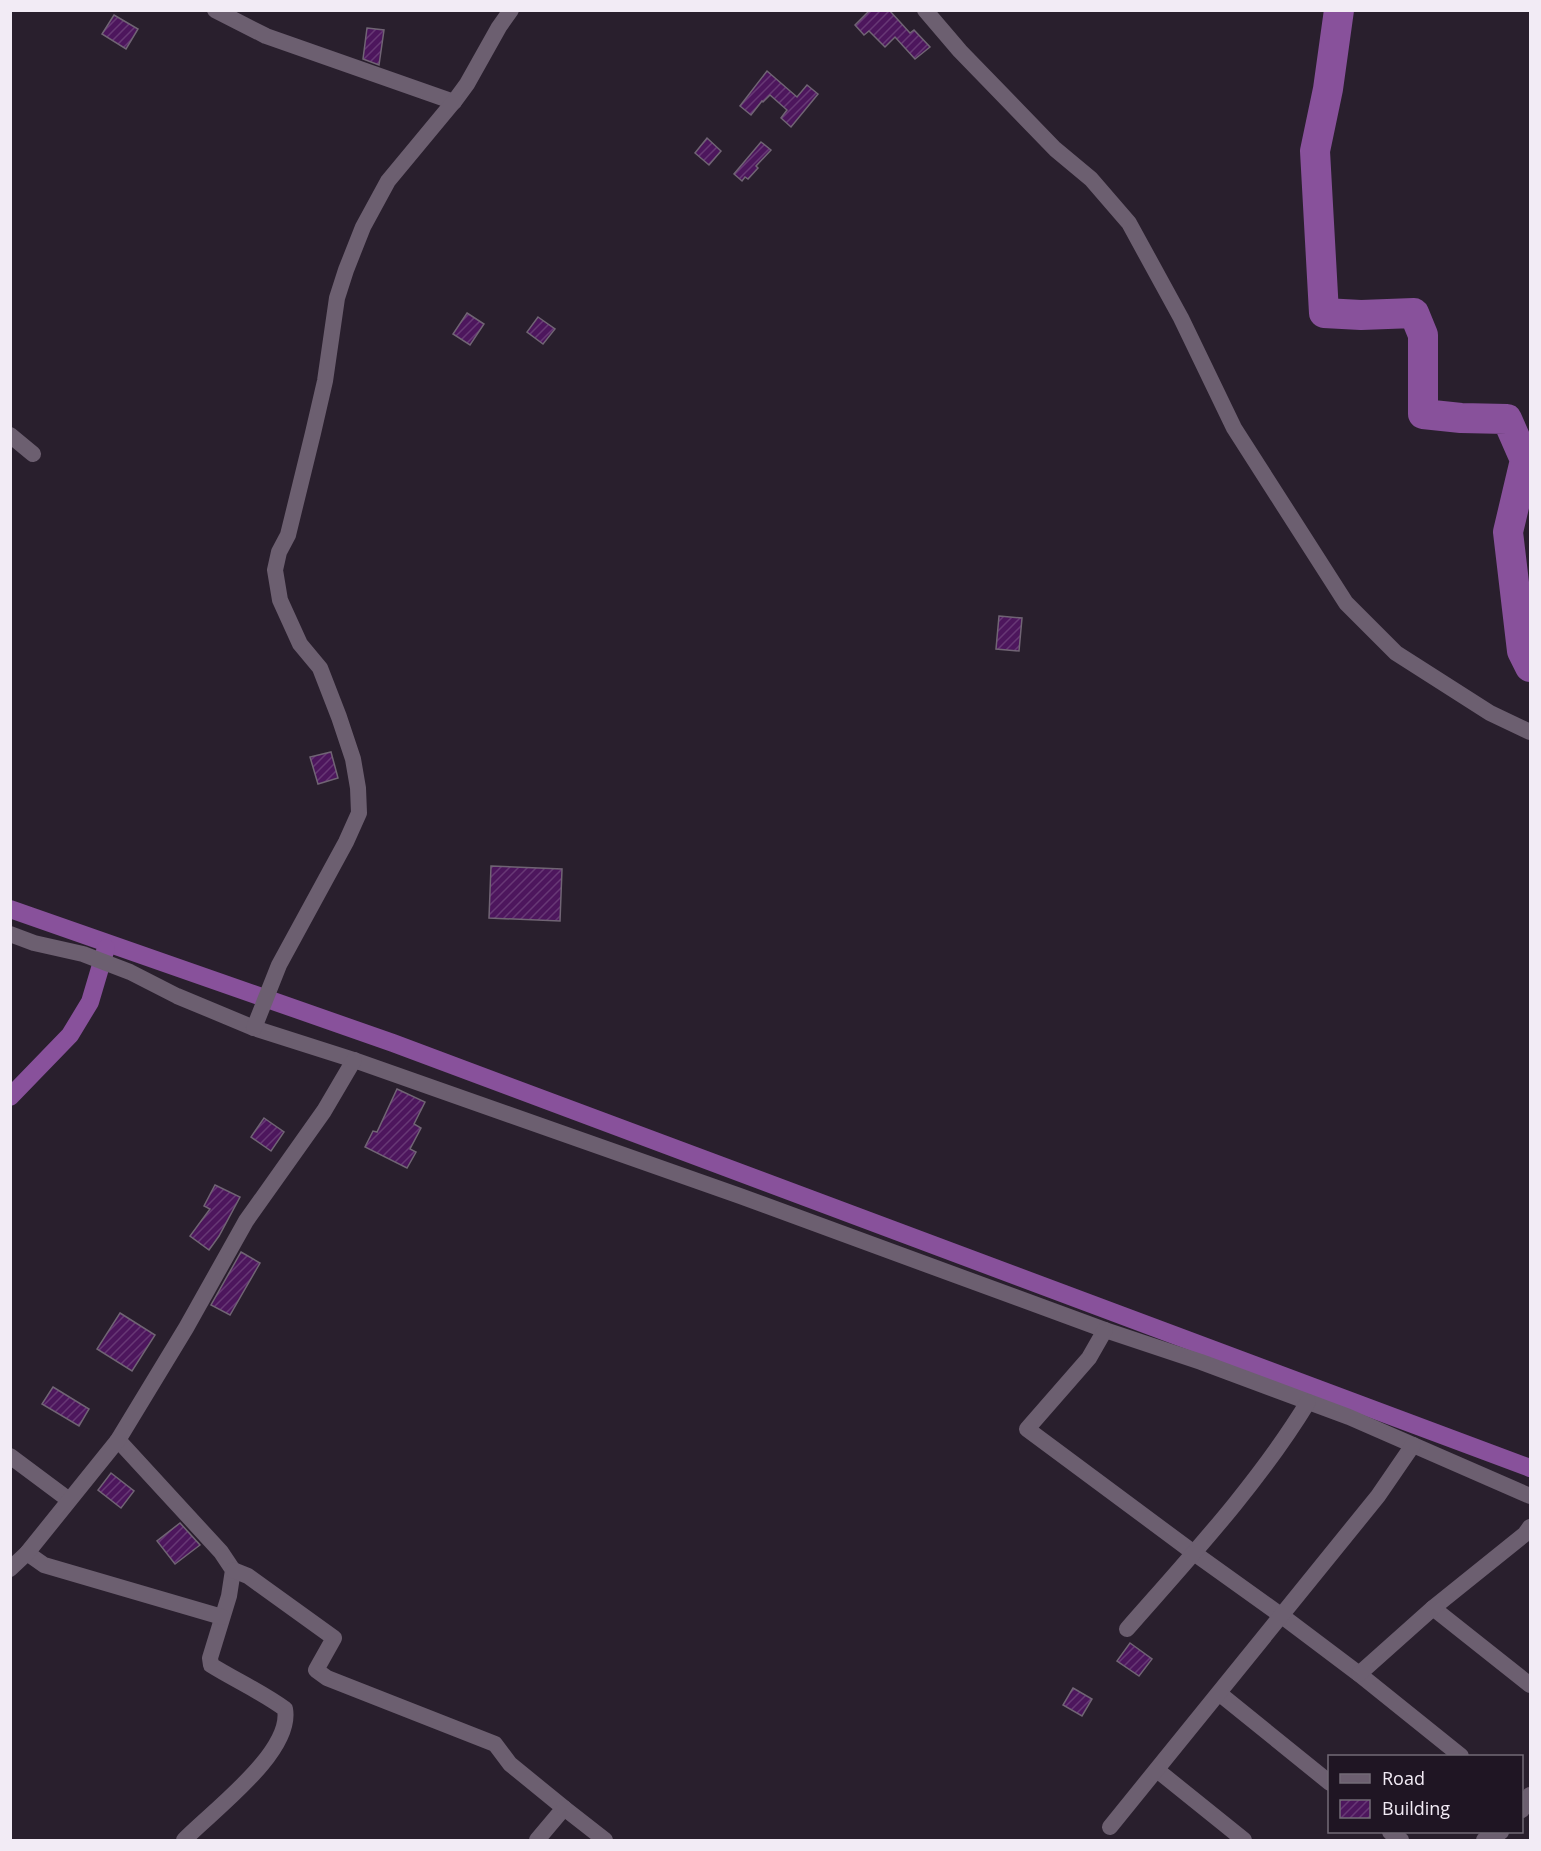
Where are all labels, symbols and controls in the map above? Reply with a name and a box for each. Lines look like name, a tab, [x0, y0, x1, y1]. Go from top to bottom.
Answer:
legend	[1328, 1755, 1523, 1833]
text: Road	[1382, 1766, 1425, 1790]
text: Building	[1382, 1796, 1450, 1820]

